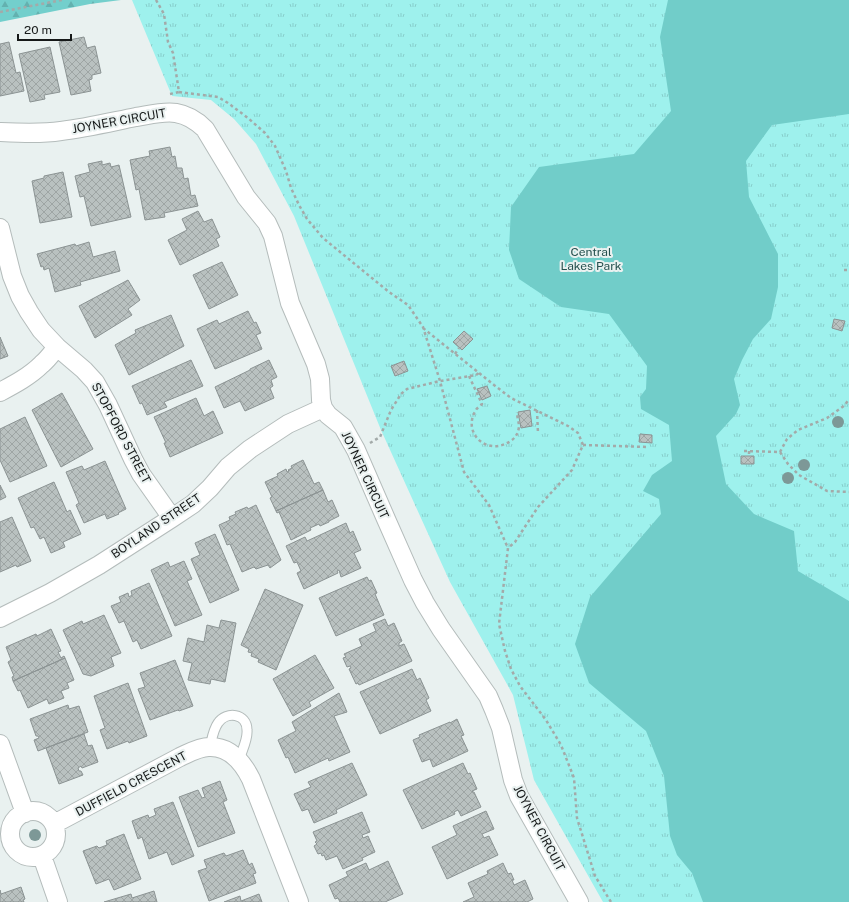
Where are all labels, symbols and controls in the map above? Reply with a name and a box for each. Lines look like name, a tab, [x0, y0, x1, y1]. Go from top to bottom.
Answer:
scale bar	[18, 16, 71, 42]
text: 20 m	[24, 23, 52, 37]
street label: JOYNER CIRCUIT	[71, 106, 167, 136]
park label: Central Lakes Park	[560, 245, 622, 273]
street label: STOPFORD STREET	[89, 380, 153, 486]
street label: JOYNER CIRCUIT	[339, 429, 391, 521]
street label: BOYLAND STREET	[109, 491, 203, 561]
street label: DUFFIELD CRESCENT	[73, 749, 189, 819]
street label: JOYNER CIRCUIT	[511, 783, 567, 873]

